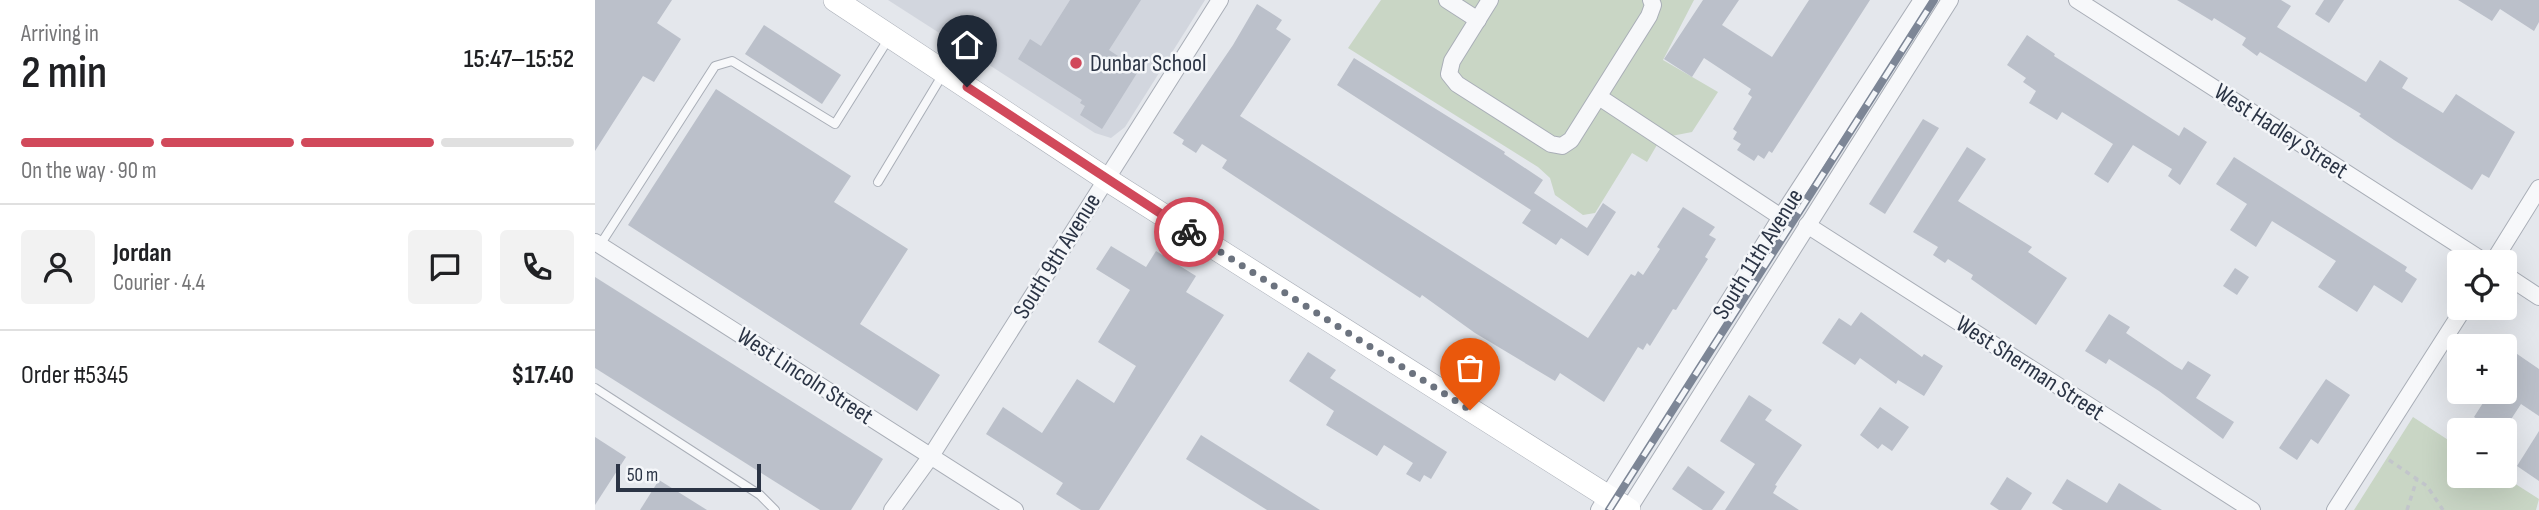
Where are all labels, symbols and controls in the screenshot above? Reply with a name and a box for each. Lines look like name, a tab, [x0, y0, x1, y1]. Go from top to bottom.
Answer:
pin	[937, 15, 997, 87]
text: Arriving in	[21, 20, 99, 48]
icon: home	[948, 26, 986, 64]
text: 15:47–15:52	[464, 44, 574, 75]
text: 2 min	[21, 46, 107, 101]
place label: Dunbar School	[1090, 49, 1207, 78]
marker: Dunbar School	[1068, 55, 1084, 71]
street label: West Hadley Street	[2209, 77, 2353, 185]
text: On the way · 90 m	[21, 157, 156, 185]
street label: South 11th Avenue	[1706, 183, 1810, 325]
street label: South 9th Avenue	[1007, 188, 1107, 324]
courier	[1154, 197, 1224, 267]
icon: bike	[1170, 213, 1208, 251]
button: person	[21, 230, 95, 304]
button: chat	[408, 230, 482, 304]
button: phone	[500, 230, 574, 304]
text: Jordan	[113, 238, 171, 269]
map controls	[2447, 250, 2517, 488]
button: locate	[2447, 250, 2517, 320]
text: Courier · 4.4	[113, 269, 205, 297]
street label: West Sherman Street	[1950, 309, 2110, 427]
street label: West Lincoln Street	[731, 321, 879, 431]
button: +	[2447, 334, 2517, 404]
pin	[1440, 338, 1500, 410]
icon: bag	[1451, 349, 1489, 387]
text: Order #5345	[21, 360, 128, 391]
text: $17.40	[511, 360, 574, 391]
button: −	[2447, 418, 2517, 488]
scale bar	[616, 461, 761, 493]
text: 50 m	[627, 464, 658, 487]

